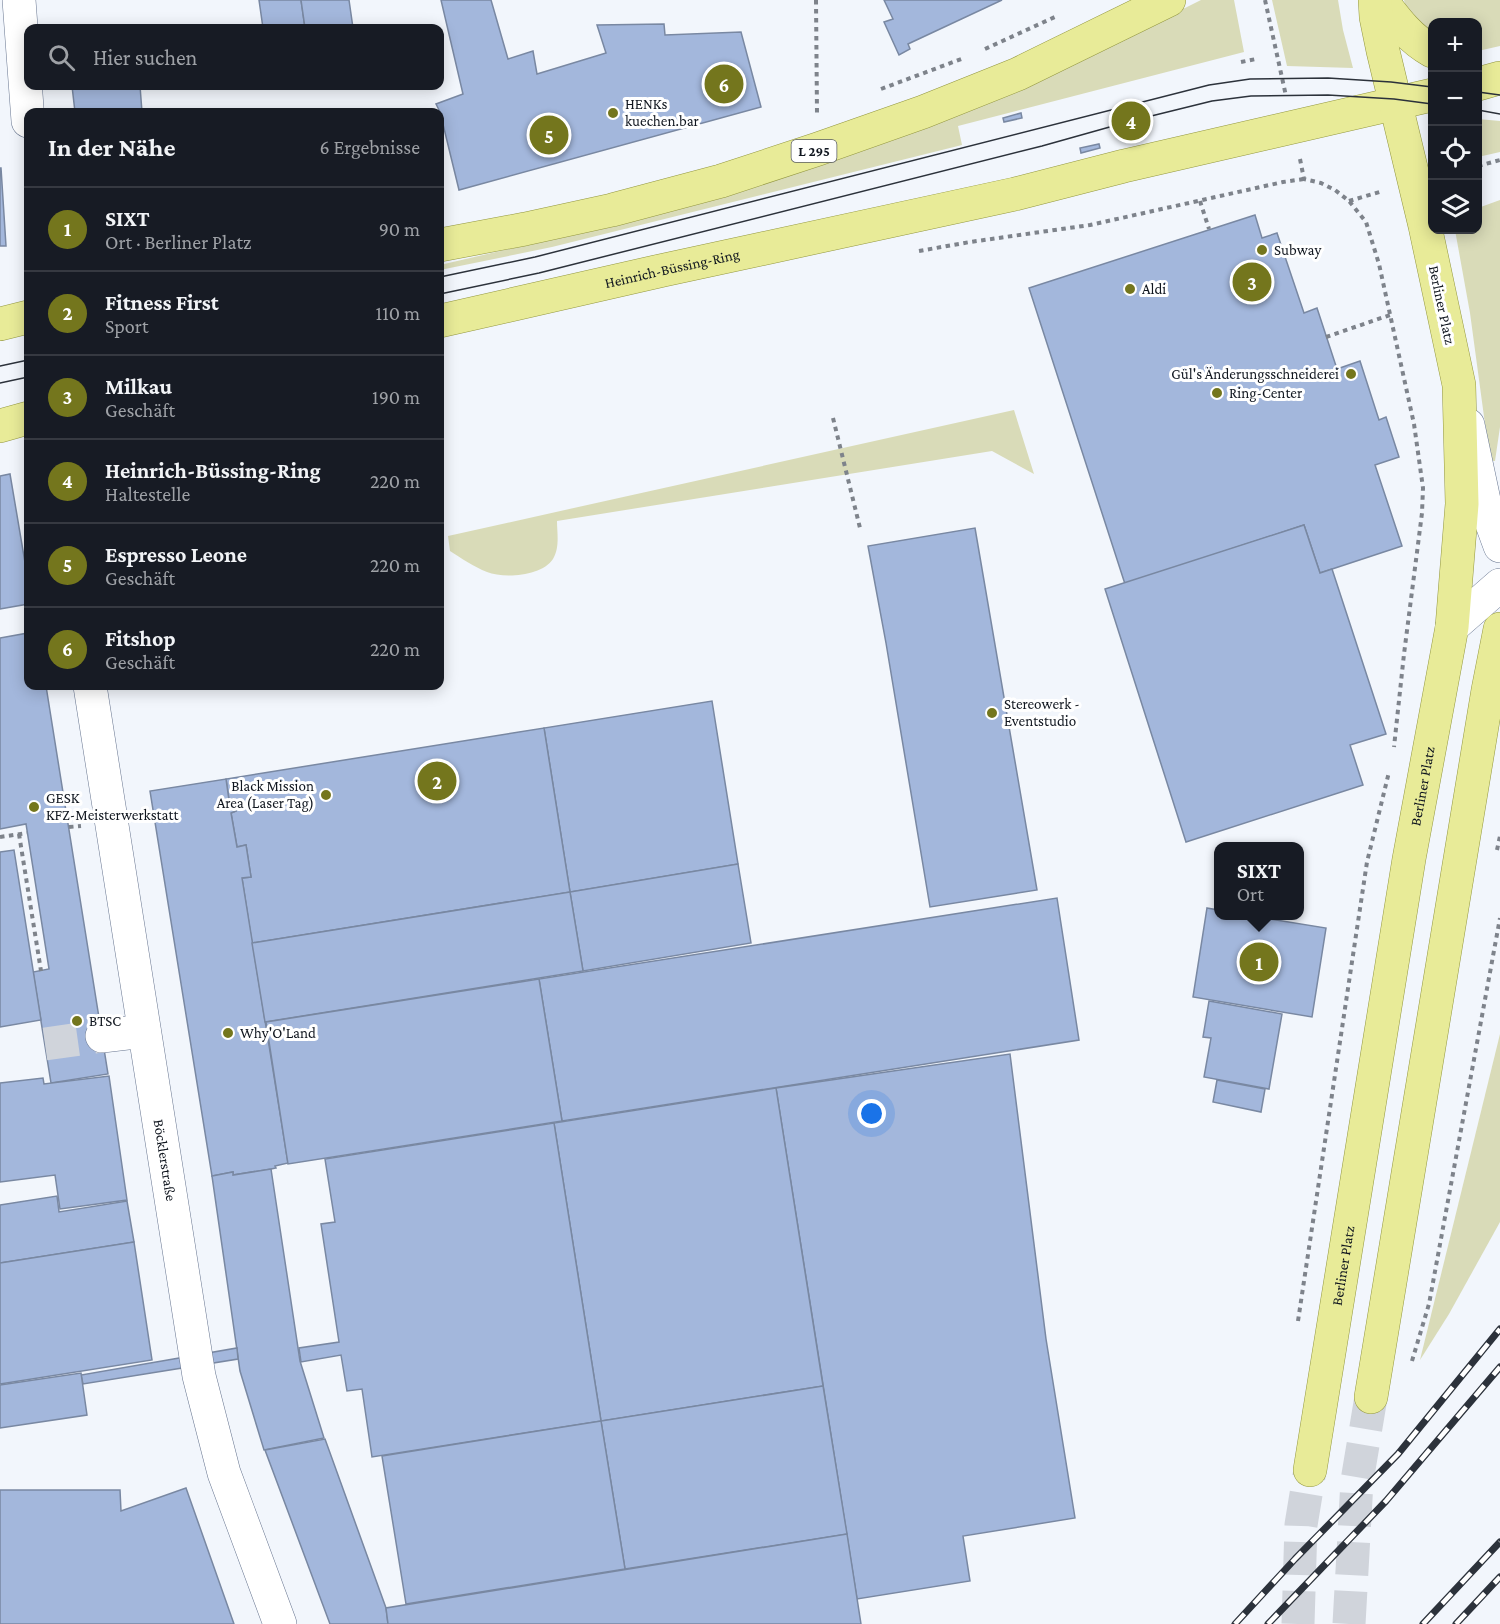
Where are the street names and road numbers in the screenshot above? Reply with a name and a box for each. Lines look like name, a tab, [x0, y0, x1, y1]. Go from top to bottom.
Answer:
road number: L 295	[792, 140, 836, 162]
street label: Heinrich-Büssing-Ring	[603, 246, 741, 291]
street label: Berliner Platz	[1426, 264, 1458, 346]
street label: Berliner Platz	[1407, 745, 1438, 827]
street label: Böcklerstraße	[151, 1118, 179, 1203]
street label: Berliner Platz	[1329, 1225, 1357, 1307]

